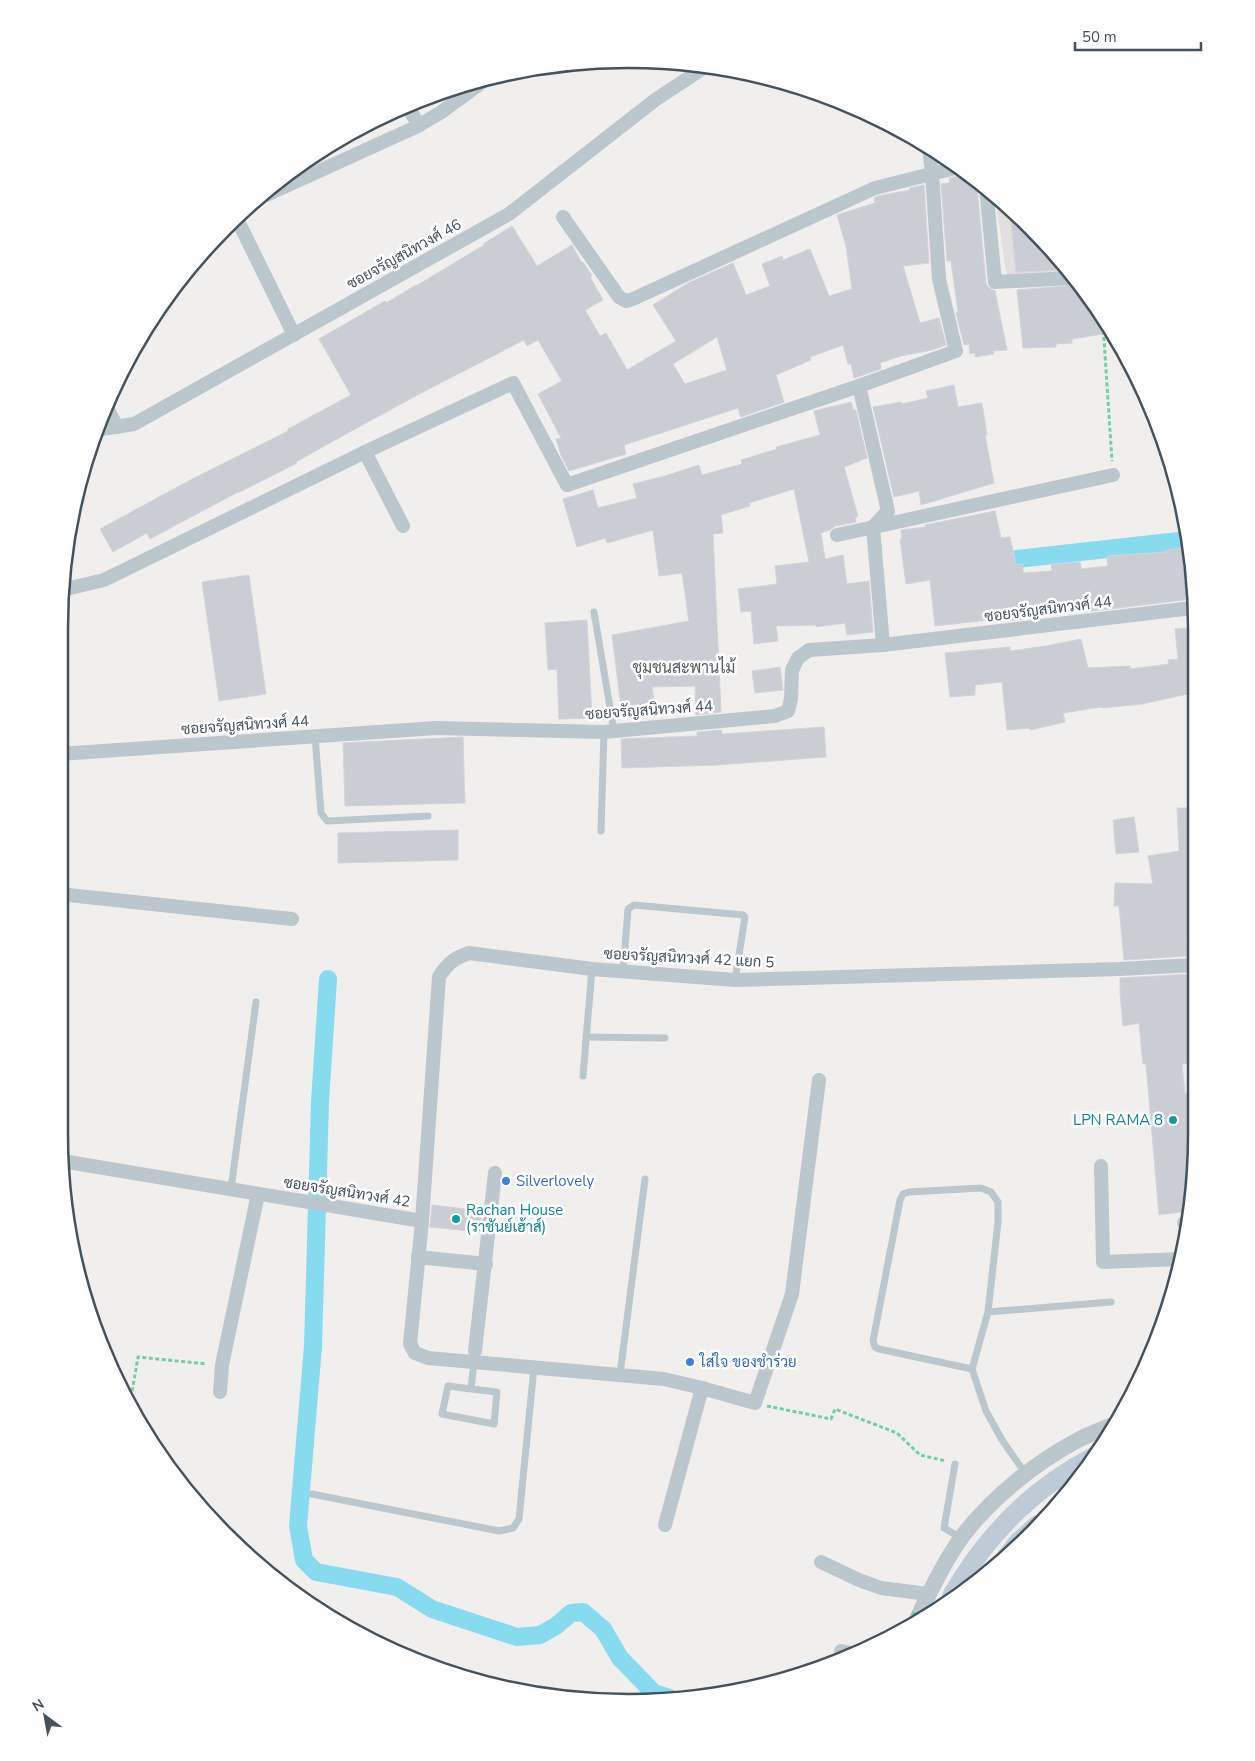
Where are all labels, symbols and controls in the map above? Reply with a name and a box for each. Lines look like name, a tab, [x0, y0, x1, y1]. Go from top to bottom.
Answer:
scale bar	[1075, 20, 1201, 52]
text: 50 m	[1082, 27, 1117, 47]
street label: ซอยจรัญสนิทวงศ์ 46	[343, 214, 465, 294]
street label: ซอยจรัญสนิทวงศ์ 44	[983, 591, 1113, 627]
district label: ชุมชนสะพานไม้	[633, 656, 736, 679]
street label: ซอยจรัญสนิทวงศ์ 44	[584, 696, 714, 724]
street label: ซอยจรัญสนิทวงศ์ 44	[180, 711, 310, 739]
street label: ซอยจรัญสนิทวงศ์ 42 แยก 5	[603, 944, 775, 972]
place label: LPN RAMA 8	[1073, 1110, 1163, 1130]
marker: LPN RAMA 8	[1167, 1114, 1179, 1126]
place label: Silverlovely	[516, 1171, 594, 1191]
street label: ซอยจรัญสนิทวงศ์ 42	[282, 1172, 412, 1212]
marker: Silverlovely	[500, 1175, 512, 1187]
place label: Rachan House (ราชันย์เฮ้าส์)	[466, 1200, 563, 1237]
marker: Rachan House (ราชันย์เฮ้าส์)	[450, 1213, 462, 1225]
place label: ใส่ใจ ของชำร่วย	[699, 1352, 797, 1372]
marker: ใส่ใจ ของชำร่วย	[684, 1356, 696, 1368]
north arrow	[20, 1691, 70, 1741]
text: N	[29, 1695, 48, 1716]

